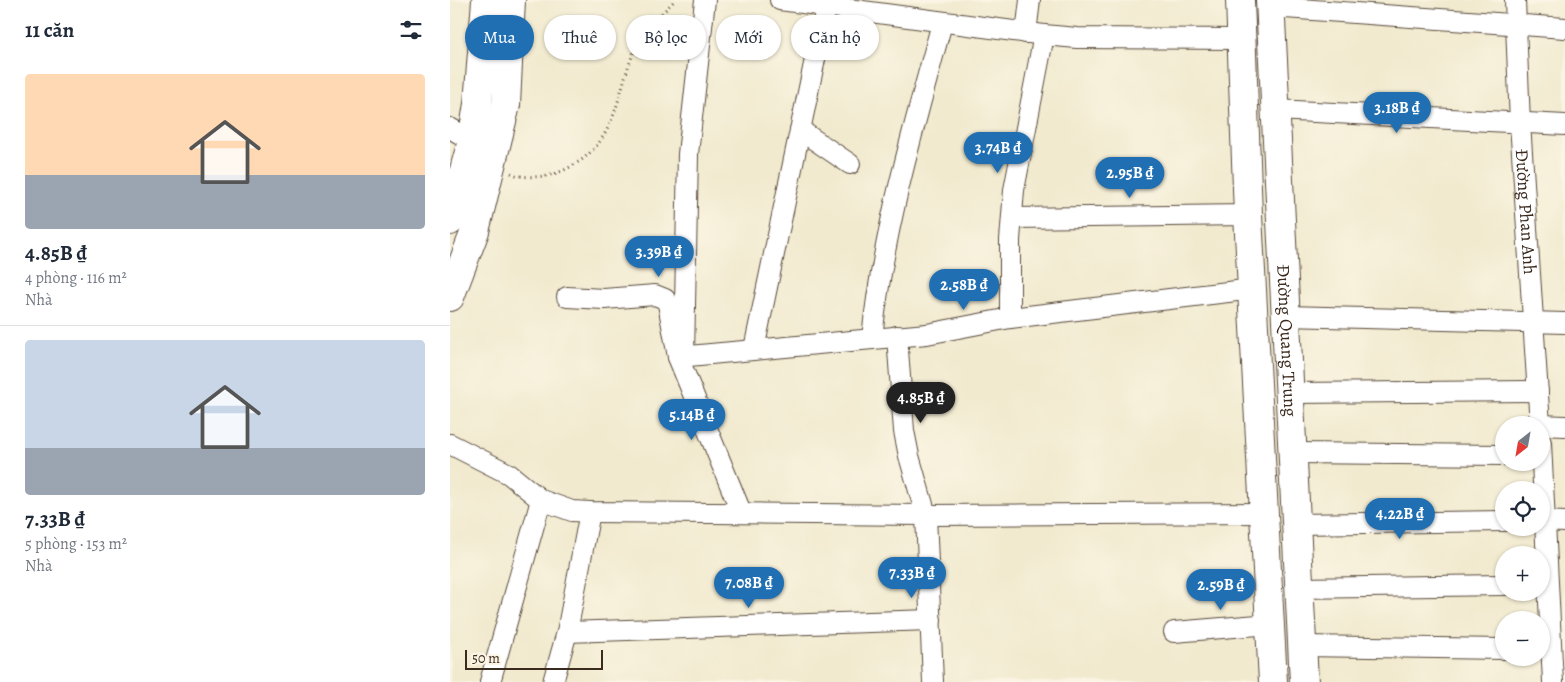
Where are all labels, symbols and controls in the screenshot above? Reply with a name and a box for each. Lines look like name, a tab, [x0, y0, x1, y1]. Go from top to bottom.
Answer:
chip: Mua	[465, 15, 534, 60]
chip: Thuê	[544, 15, 616, 60]
chip: Bộ lọc	[626, 15, 706, 60]
chip: Mới	[716, 15, 781, 60]
chip: Căn hộ	[791, 15, 879, 60]
text: 11 căn	[25, 16, 74, 44]
icon: filters	[397, 16, 425, 44]
pin: 3.18B ₫	[1351, 92, 1443, 134]
text: 3.18B ₫	[1374, 97, 1420, 119]
icon: home	[180, 107, 270, 197]
pin: 3.74B ₫	[952, 132, 1044, 174]
text: 3.74B ₫	[975, 137, 1021, 159]
street label: Đường Phan Anh	[1510, 148, 1542, 276]
pin: 2.95B ₫	[1084, 156, 1176, 199]
text: 2.95B ₫	[1106, 162, 1154, 184]
pin: 3.39B ₫	[613, 236, 705, 278]
text: 4.85B ₫	[25, 239, 87, 267]
text: 3.39B ₫	[636, 241, 682, 263]
street label: Đường Quang Trung	[1271, 264, 1303, 417]
text: 4 phòng · 116 m²	[25, 267, 127, 289]
pin: 2.58B ₫	[918, 268, 1010, 311]
text: 2.58B ₫	[940, 274, 988, 296]
text: Nhà	[25, 289, 53, 311]
icon: home	[180, 372, 270, 462]
pin: 4.85B ₫	[875, 382, 967, 424]
text: 4.85B ₫	[897, 387, 945, 409]
pin: 5.14B ₫	[646, 398, 738, 441]
text: 5.14B ₫	[669, 404, 715, 426]
north arrow	[1495, 416, 1550, 471]
map controls	[1495, 416, 1550, 666]
button: locate	[1495, 481, 1550, 536]
pin: 4.22B ₫	[1354, 498, 1446, 540]
text: 4.22B ₫	[1376, 503, 1424, 525]
text: 7.33B ₫	[25, 505, 85, 533]
text: 5 phòng · 153 m²	[25, 533, 127, 555]
button: +	[1495, 546, 1550, 601]
text: Nhà	[25, 555, 53, 577]
pin: 7.33B ₫	[866, 556, 958, 599]
text: 7.33B ₫	[889, 562, 935, 584]
pin: 7.08B ₫	[703, 566, 795, 609]
pin: 2.59B ₫	[1175, 568, 1267, 611]
text: 7.08B ₫	[725, 572, 773, 594]
text: 2.59B ₫	[1197, 574, 1245, 596]
button: −	[1495, 611, 1550, 666]
scale bar	[465, 647, 602, 670]
text: 50 m	[472, 649, 500, 668]

